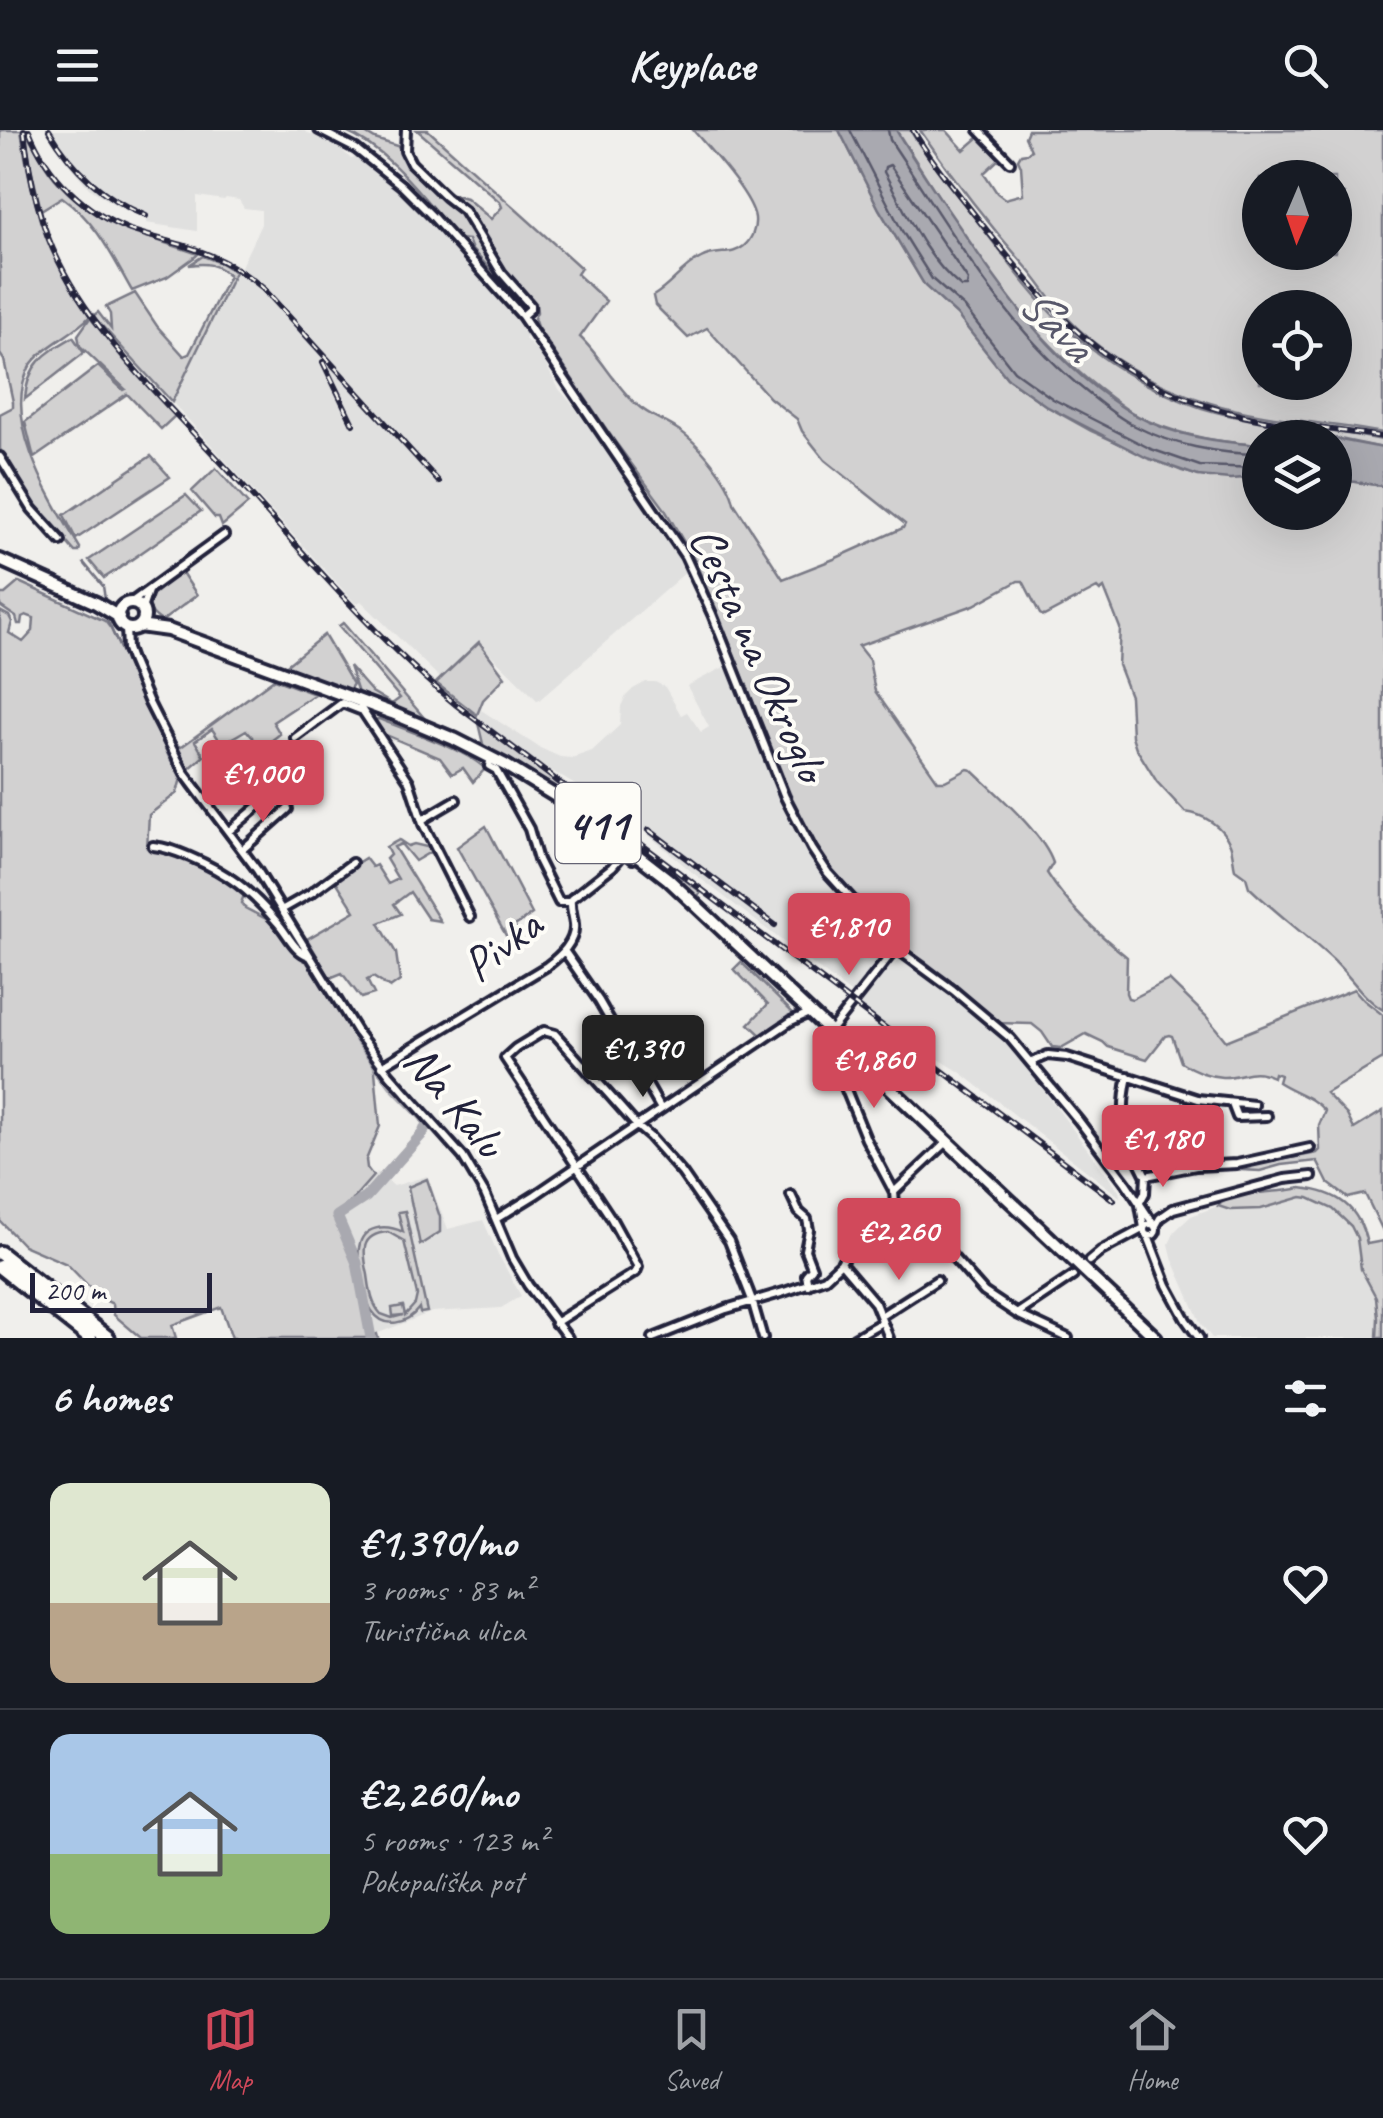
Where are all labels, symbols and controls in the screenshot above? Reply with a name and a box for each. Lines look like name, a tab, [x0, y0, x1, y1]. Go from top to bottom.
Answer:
text: Keyplace	[628, 37, 755, 94]
icon: menu	[50, 38, 105, 93]
icon: search	[1278, 38, 1333, 93]
north arrow	[1242, 160, 1352, 270]
map controls	[1242, 160, 1352, 530]
water label: Sava	[1006, 272, 1111, 377]
button: locate	[1242, 290, 1352, 400]
button: layers	[1242, 420, 1352, 530]
street label: Cesta na Okroglo	[676, 517, 844, 795]
pin: €1,000	[182, 740, 344, 825]
text: €1,000	[224, 752, 302, 793]
road number: 411	[556, 783, 640, 863]
street label: Pivka	[450, 893, 556, 995]
pin: €1,810	[768, 893, 930, 978]
text: €1,810	[810, 905, 888, 946]
pin: €1,390	[562, 1015, 724, 1100]
pin: €1,860	[793, 1026, 955, 1111]
text: €1,390	[604, 1027, 682, 1068]
street label: Na Kalu	[391, 1032, 521, 1172]
text: €1,860	[834, 1038, 914, 1079]
pin: €1,180	[1082, 1105, 1244, 1190]
text: €1,180	[1124, 1117, 1202, 1158]
pin: €2,260	[818, 1198, 980, 1283]
text: €2,260	[859, 1210, 939, 1251]
scale bar	[30, 1268, 212, 1312]
text: 200 m	[45, 1273, 105, 1308]
icon: filters	[1278, 1371, 1333, 1426]
text: 6 homes	[50, 1372, 169, 1425]
text: €1,390/mo	[360, 1516, 516, 1569]
icon: home	[130, 1523, 250, 1643]
icon: heart	[1278, 1556, 1333, 1611]
text: 3 rooms · 83 m²	[360, 1569, 533, 1610]
text: Turistična ulica	[360, 1610, 525, 1651]
text: €2,260/mo	[360, 1767, 518, 1820]
icon: home	[130, 1774, 250, 1894]
icon: heart	[1278, 1807, 1333, 1862]
text: 5 rooms · 123 m²	[360, 1820, 547, 1861]
text: Pokopališka pot	[360, 1861, 523, 1902]
tab: Map	[203, 2002, 258, 2097]
tab: Saved	[664, 2002, 719, 2097]
tab: Home	[1125, 2002, 1180, 2097]

